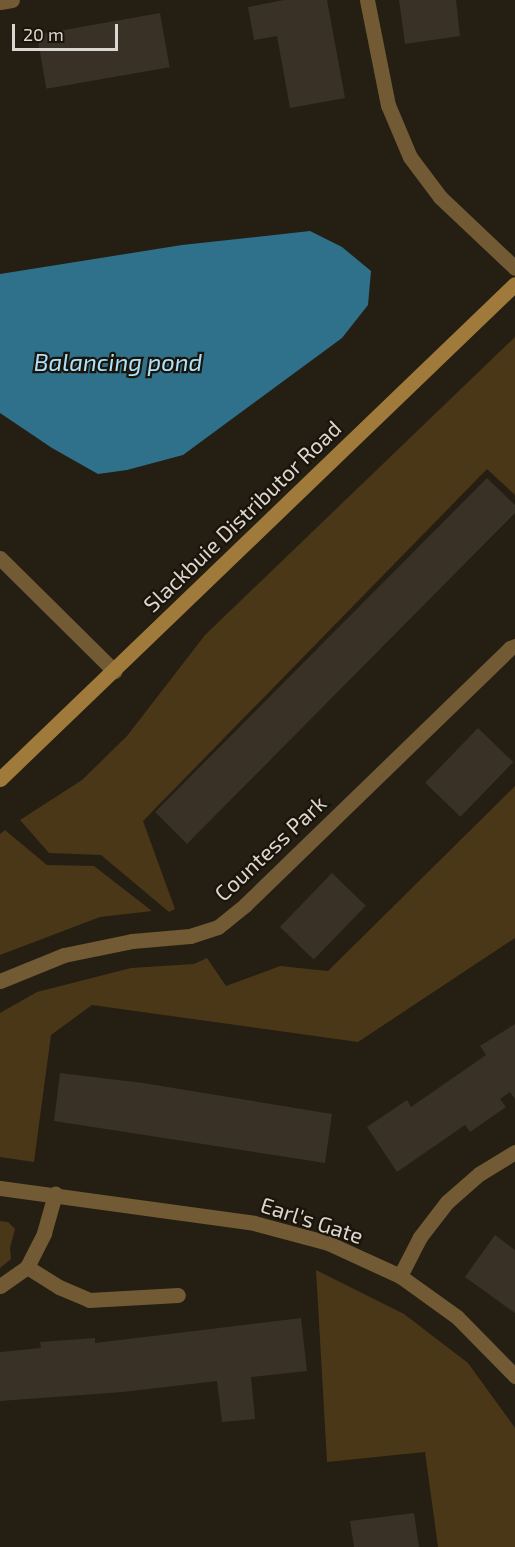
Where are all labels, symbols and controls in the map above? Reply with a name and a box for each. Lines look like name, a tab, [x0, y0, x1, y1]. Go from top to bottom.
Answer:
scale bar	[15, 12, 122, 50]
text: 20 m	[23, 23, 64, 45]
water label: Balancing pond	[34, 348, 202, 376]
street label: Slackbuie Distributor Road	[138, 415, 346, 617]
street label: Countess Park	[209, 790, 331, 906]
street label: Earl's Gate	[257, 1191, 367, 1249]

